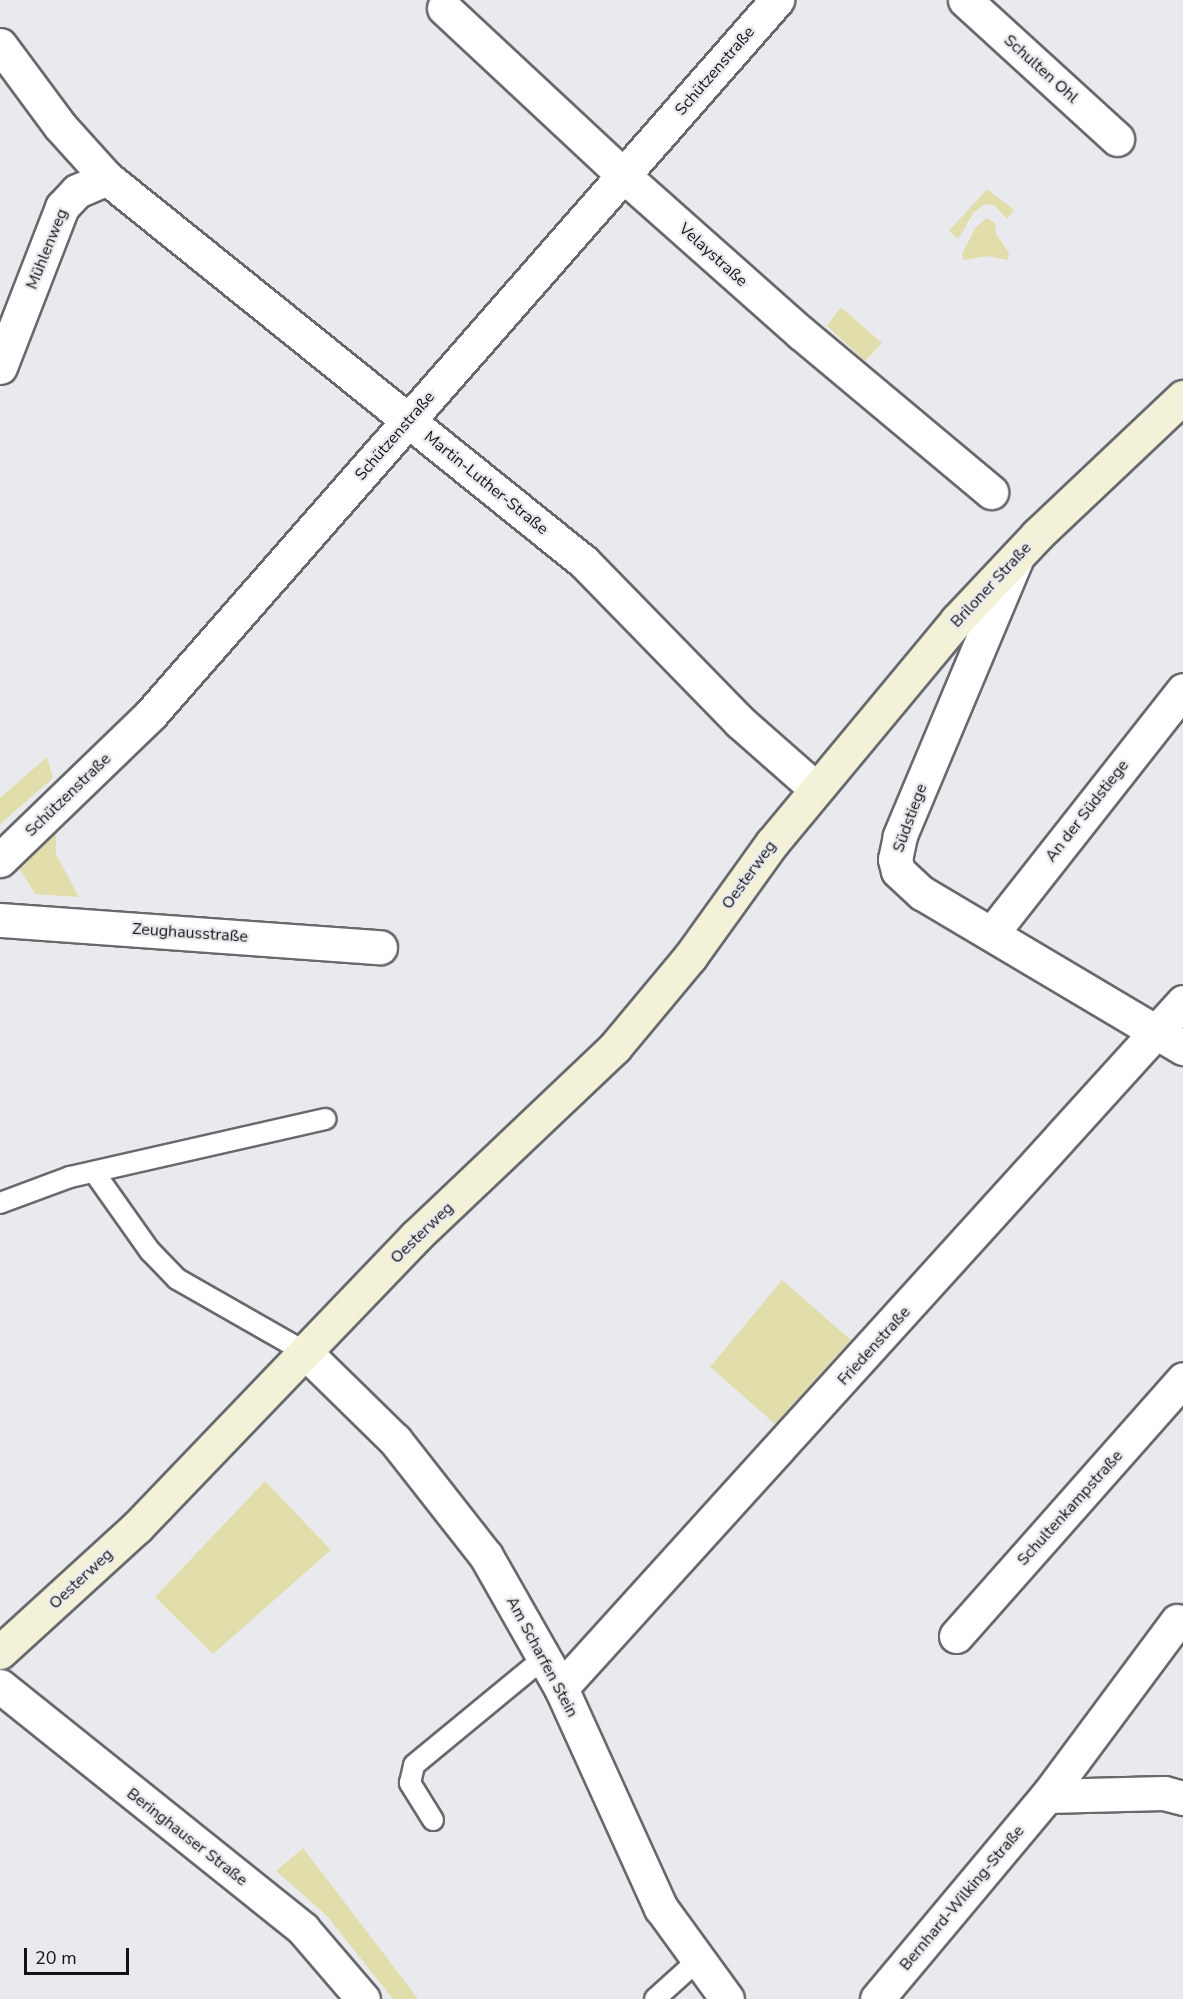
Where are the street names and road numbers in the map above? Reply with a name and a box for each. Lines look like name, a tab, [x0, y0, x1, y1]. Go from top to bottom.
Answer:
street label: Schützenstraße	[671, 23, 759, 119]
street label: Schulten Ohl	[1000, 31, 1082, 107]
street label: Mühlenweg	[22, 206, 72, 292]
street label: Velaystraße	[675, 219, 751, 291]
street label: Schützenstraße	[351, 388, 439, 484]
street label: Martin-Luther-Straße	[420, 427, 552, 539]
street label: Briloner Straße	[947, 539, 1035, 631]
street label: Schützenstraße	[21, 749, 115, 841]
street label: An der Südstiege	[1041, 756, 1133, 866]
street label: Südstiege	[889, 781, 931, 855]
street label: Oesterweg	[718, 837, 780, 913]
street label: Zeughausstraße	[131, 919, 249, 947]
street label: Oesterweg	[387, 1198, 457, 1268]
street label: Friedenstraße	[834, 1303, 914, 1389]
street label: Schultenkampstraße	[1013, 1447, 1127, 1569]
street label: Oesterweg	[45, 1545, 117, 1613]
street label: Am Scharfen Stein	[502, 1593, 582, 1721]
street label: Beringhauser Straße	[123, 1784, 251, 1890]
street label: Bernhard-Wilking-Straße	[896, 1822, 1028, 1974]

